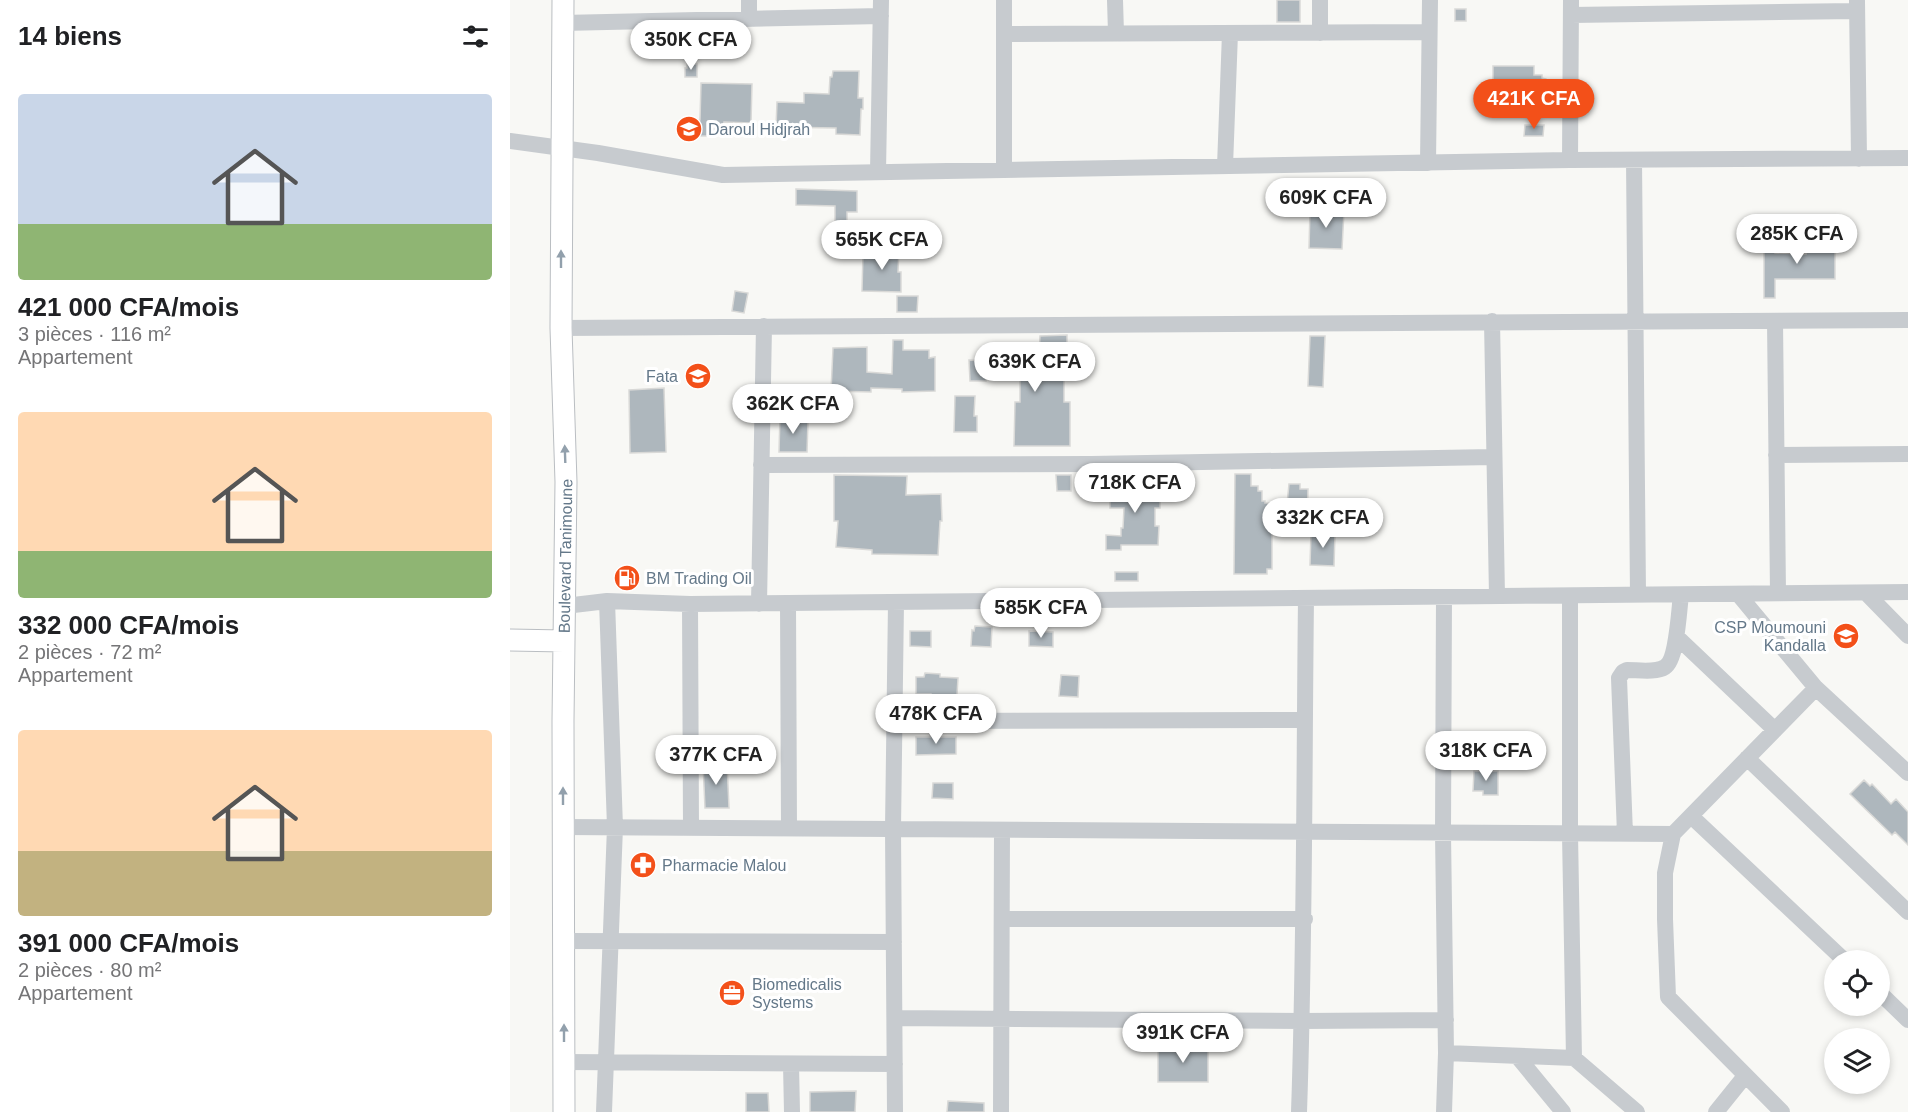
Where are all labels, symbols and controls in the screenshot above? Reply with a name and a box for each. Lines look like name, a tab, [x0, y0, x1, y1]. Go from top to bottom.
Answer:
icon: filters	[459, 20, 492, 53]
pin: 350K CFA	[629, 20, 753, 71]
text: 14 biens	[18, 21, 122, 51]
text: 350K CFA	[644, 28, 738, 50]
pin: 421K CFA	[1472, 79, 1596, 130]
text: 421K CFA	[1487, 87, 1581, 109]
school or university icon: Daroul Hidjrah	[674, 114, 704, 144]
place label: Daroul Hidjrah	[708, 121, 810, 138]
icon: home	[201, 133, 309, 241]
pin: 609K CFA	[1264, 178, 1388, 229]
text: 609K CFA	[1279, 186, 1373, 208]
pin: 285K CFA	[1735, 214, 1859, 265]
pin: 565K CFA	[820, 220, 944, 271]
text: 285K CFA	[1750, 222, 1844, 244]
text: 565K CFA	[835, 228, 929, 250]
one-way arrow	[556, 249, 566, 268]
text: 421 000 CFA/mois	[18, 292, 239, 322]
text: 3 pièces · 116 m²	[18, 323, 171, 345]
pin: 639K CFA	[973, 342, 1097, 393]
text: Appartement	[18, 346, 133, 368]
text: 639K CFA	[988, 350, 1082, 372]
school or university icon: Fata	[683, 361, 713, 391]
place label: Fata	[646, 368, 678, 385]
pin: 362K CFA	[731, 384, 855, 435]
text: 362K CFA	[746, 392, 840, 414]
one-way arrow	[560, 444, 570, 463]
icon: home	[201, 451, 309, 559]
pin: 718K CFA	[1073, 463, 1197, 514]
text: 718K CFA	[1088, 471, 1182, 493]
street label: Boulevard Tanimoune	[556, 479, 575, 633]
pin: 332K CFA	[1261, 498, 1385, 549]
text: 332K CFA	[1276, 506, 1370, 528]
fuel station icon: BM Trading Oil	[612, 563, 642, 593]
place label: BM Trading Oil	[646, 570, 752, 587]
pin: 585K CFA	[979, 588, 1103, 639]
text: 585K CFA	[994, 596, 1088, 618]
text: 332 000 CFA/mois	[18, 610, 239, 640]
place label: CSP Moumouni Kandalla	[1714, 619, 1826, 654]
school or university icon: CSP Moumouni Kandalla	[1831, 621, 1861, 651]
text: 2 pièces · 72 m²	[18, 641, 161, 663]
text: Appartement	[18, 664, 133, 686]
pin: 478K CFA	[874, 694, 998, 745]
text: 478K CFA	[889, 702, 983, 724]
pin: 318K CFA	[1424, 731, 1548, 782]
pin: 377K CFA	[654, 735, 778, 786]
text: 318K CFA	[1439, 739, 1533, 761]
text: 377K CFA	[669, 743, 763, 765]
icon: home	[201, 769, 309, 877]
one-way arrow	[558, 786, 568, 805]
pharmacy icon: Pharmacie Malou	[628, 850, 658, 880]
place label: Pharmacie Malou	[662, 857, 787, 874]
text: 391 000 CFA/mois	[18, 928, 239, 958]
map controls	[1824, 950, 1890, 1094]
button: locate	[1824, 950, 1890, 1016]
text: 2 pièces · 80 m²	[18, 959, 161, 981]
place label: Biomedicalis Systems	[752, 976, 842, 1011]
office icon: Biomedicalis Systems	[717, 978, 747, 1008]
text: Appartement	[18, 982, 133, 1004]
pin: 391K CFA	[1121, 1013, 1245, 1064]
text: 391K CFA	[1136, 1021, 1230, 1043]
one-way arrow	[559, 1023, 569, 1042]
button: layers	[1824, 1028, 1890, 1094]

